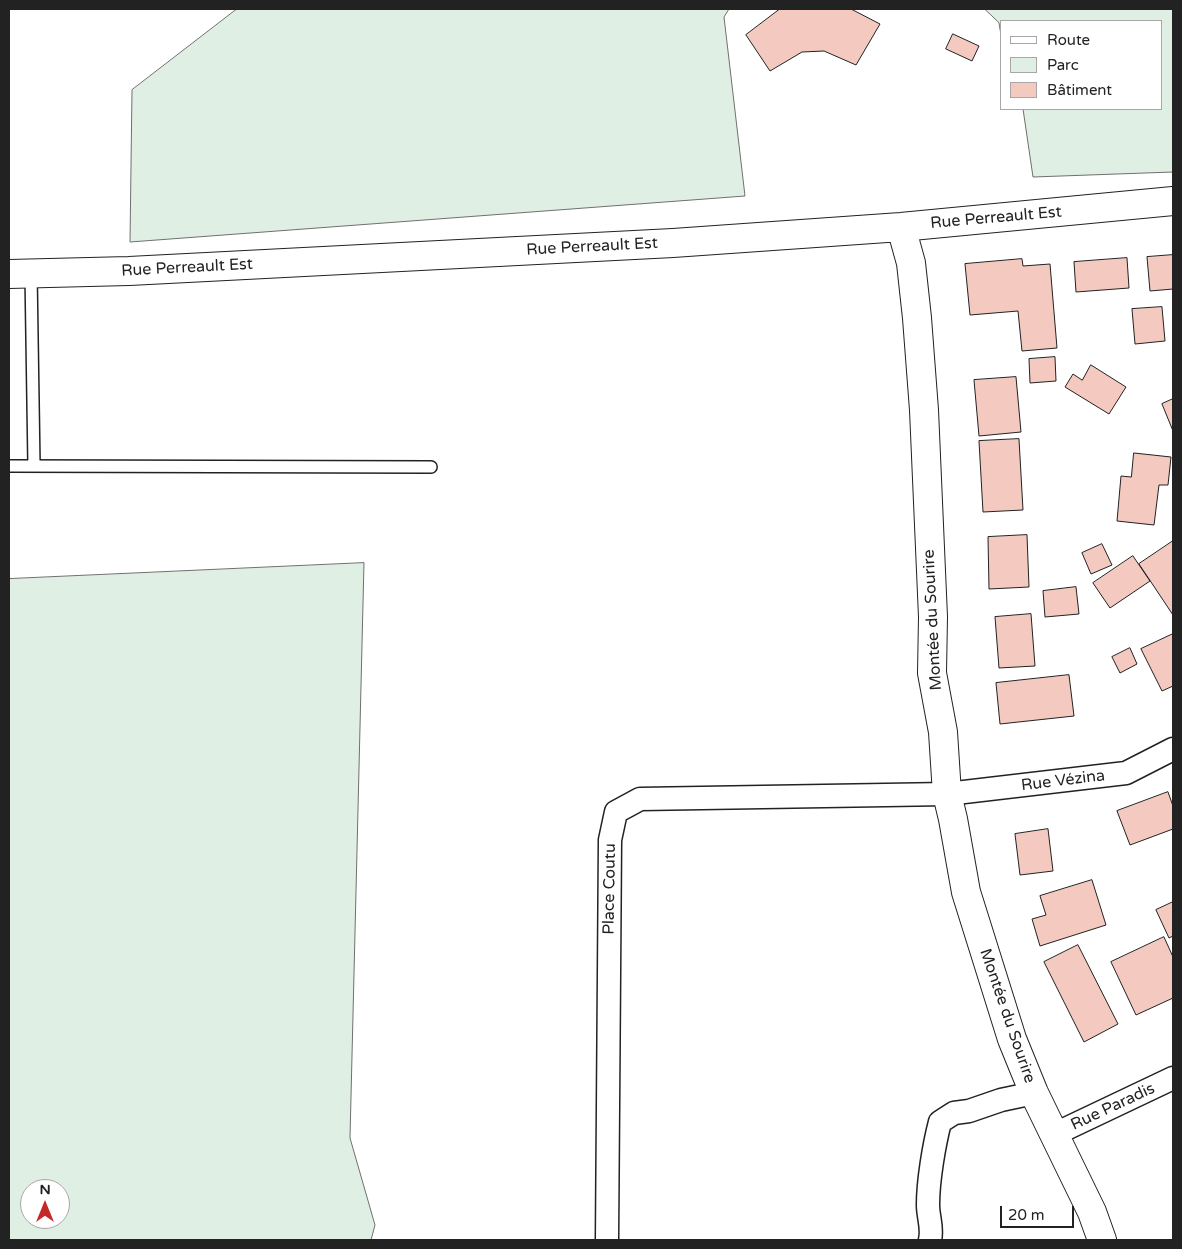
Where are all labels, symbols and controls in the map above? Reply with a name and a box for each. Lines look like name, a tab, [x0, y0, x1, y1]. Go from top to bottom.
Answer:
legend	[1000, 20, 1162, 110]
text: Route	[1047, 31, 1090, 49]
text: Parc	[1047, 56, 1079, 74]
text: Bâtiment	[1047, 81, 1112, 99]
street label: Rue Perreault Est	[930, 203, 1062, 233]
street label: Rue Perreault Est	[526, 234, 658, 260]
street label: Rue Perreault Est	[121, 255, 253, 281]
street label: Montée du Sourire	[920, 549, 946, 691]
street label: Rue Vézina	[1020, 766, 1106, 796]
street label: Place Coutu	[600, 843, 620, 935]
street label: Montée du Sourire	[975, 946, 1039, 1086]
street label: Rue Paradis	[1068, 1079, 1158, 1135]
north arrow	[20, 1179, 70, 1229]
text: N	[39, 1181, 51, 1198]
scale bar	[1002, 1196, 1076, 1228]
text: 20 m	[1008, 1206, 1045, 1224]

